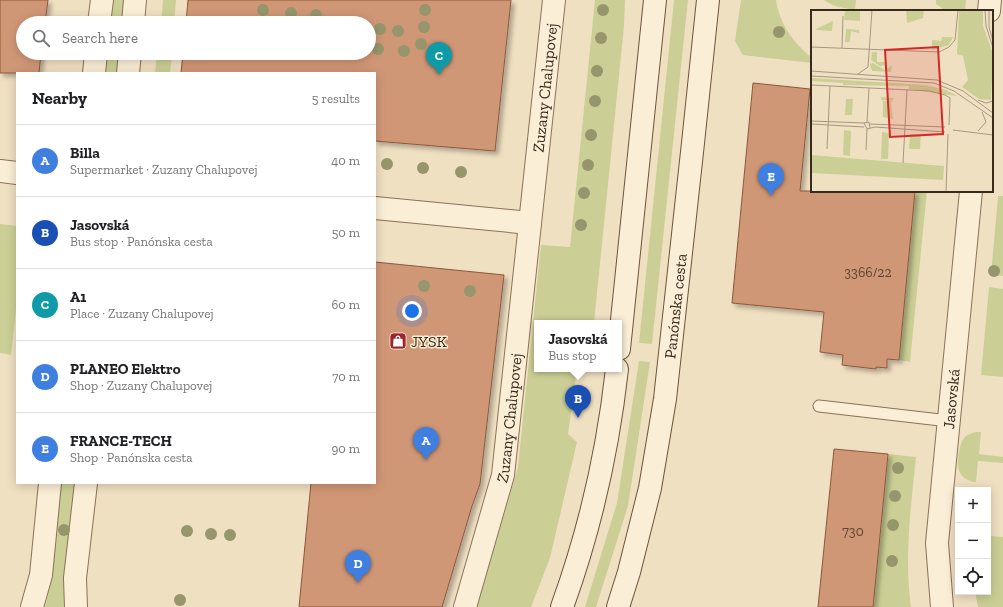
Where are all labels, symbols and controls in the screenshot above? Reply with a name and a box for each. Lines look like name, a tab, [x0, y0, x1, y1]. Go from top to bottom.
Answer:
inset map	[811, 10, 993, 192]
search box	[16, 16, 376, 60]
street label: Zuzany Chalupovej	[529, 22, 561, 153]
icon: search	[30, 27, 52, 49]
text: Search here	[62, 29, 138, 47]
pin: C	[426, 42, 452, 75]
text: Nearby	[32, 88, 87, 108]
text: 5 results	[312, 91, 360, 106]
text: Billa	[70, 144, 100, 162]
text: A	[41, 153, 49, 168]
text: 40 m	[331, 153, 360, 168]
text: Supermarket · Zuzany Chalupovej	[70, 162, 258, 177]
pin: E	[758, 163, 784, 196]
text: Jasovská	[70, 216, 129, 234]
text: B	[41, 225, 49, 240]
text: 50 m	[332, 225, 360, 240]
text: Bus stop · Panónska cesta	[70, 234, 213, 249]
street label: Panónska cesta	[660, 252, 691, 360]
house number: 3366/22	[844, 264, 892, 281]
text: A1	[70, 288, 86, 306]
text: C	[41, 297, 49, 312]
text: 60 m	[331, 297, 360, 312]
your location	[402, 301, 422, 321]
text: Place · Zuzany Chalupovej	[70, 306, 214, 321]
popup	[534, 320, 622, 372]
text: Jasovská	[548, 330, 608, 348]
shop icon: JYSK	[388, 331, 408, 351]
place label: JYSK	[411, 332, 447, 351]
text: Bus stop	[548, 348, 596, 363]
street label: Zuzany Chalupovej	[492, 352, 526, 485]
text: PLANEO Elektro	[70, 360, 181, 378]
street label: Jasovská	[939, 368, 964, 430]
text: D	[40, 369, 50, 384]
text: 70 m	[332, 369, 360, 384]
text: Shop · Zuzany Chalupovej	[70, 378, 212, 393]
pin: B	[565, 385, 591, 418]
pin: A	[413, 427, 439, 460]
text: FRANCE-TECH	[70, 432, 172, 450]
text: E	[41, 441, 49, 456]
text: 90 m	[331, 441, 360, 456]
text: Shop · Panónska cesta	[70, 450, 193, 465]
map controls	[955, 487, 991, 595]
button: +	[955, 487, 991, 523]
house number: 730	[842, 523, 864, 540]
button: −	[955, 523, 991, 559]
pin: D	[345, 550, 371, 583]
button: locate	[955, 559, 991, 595]

